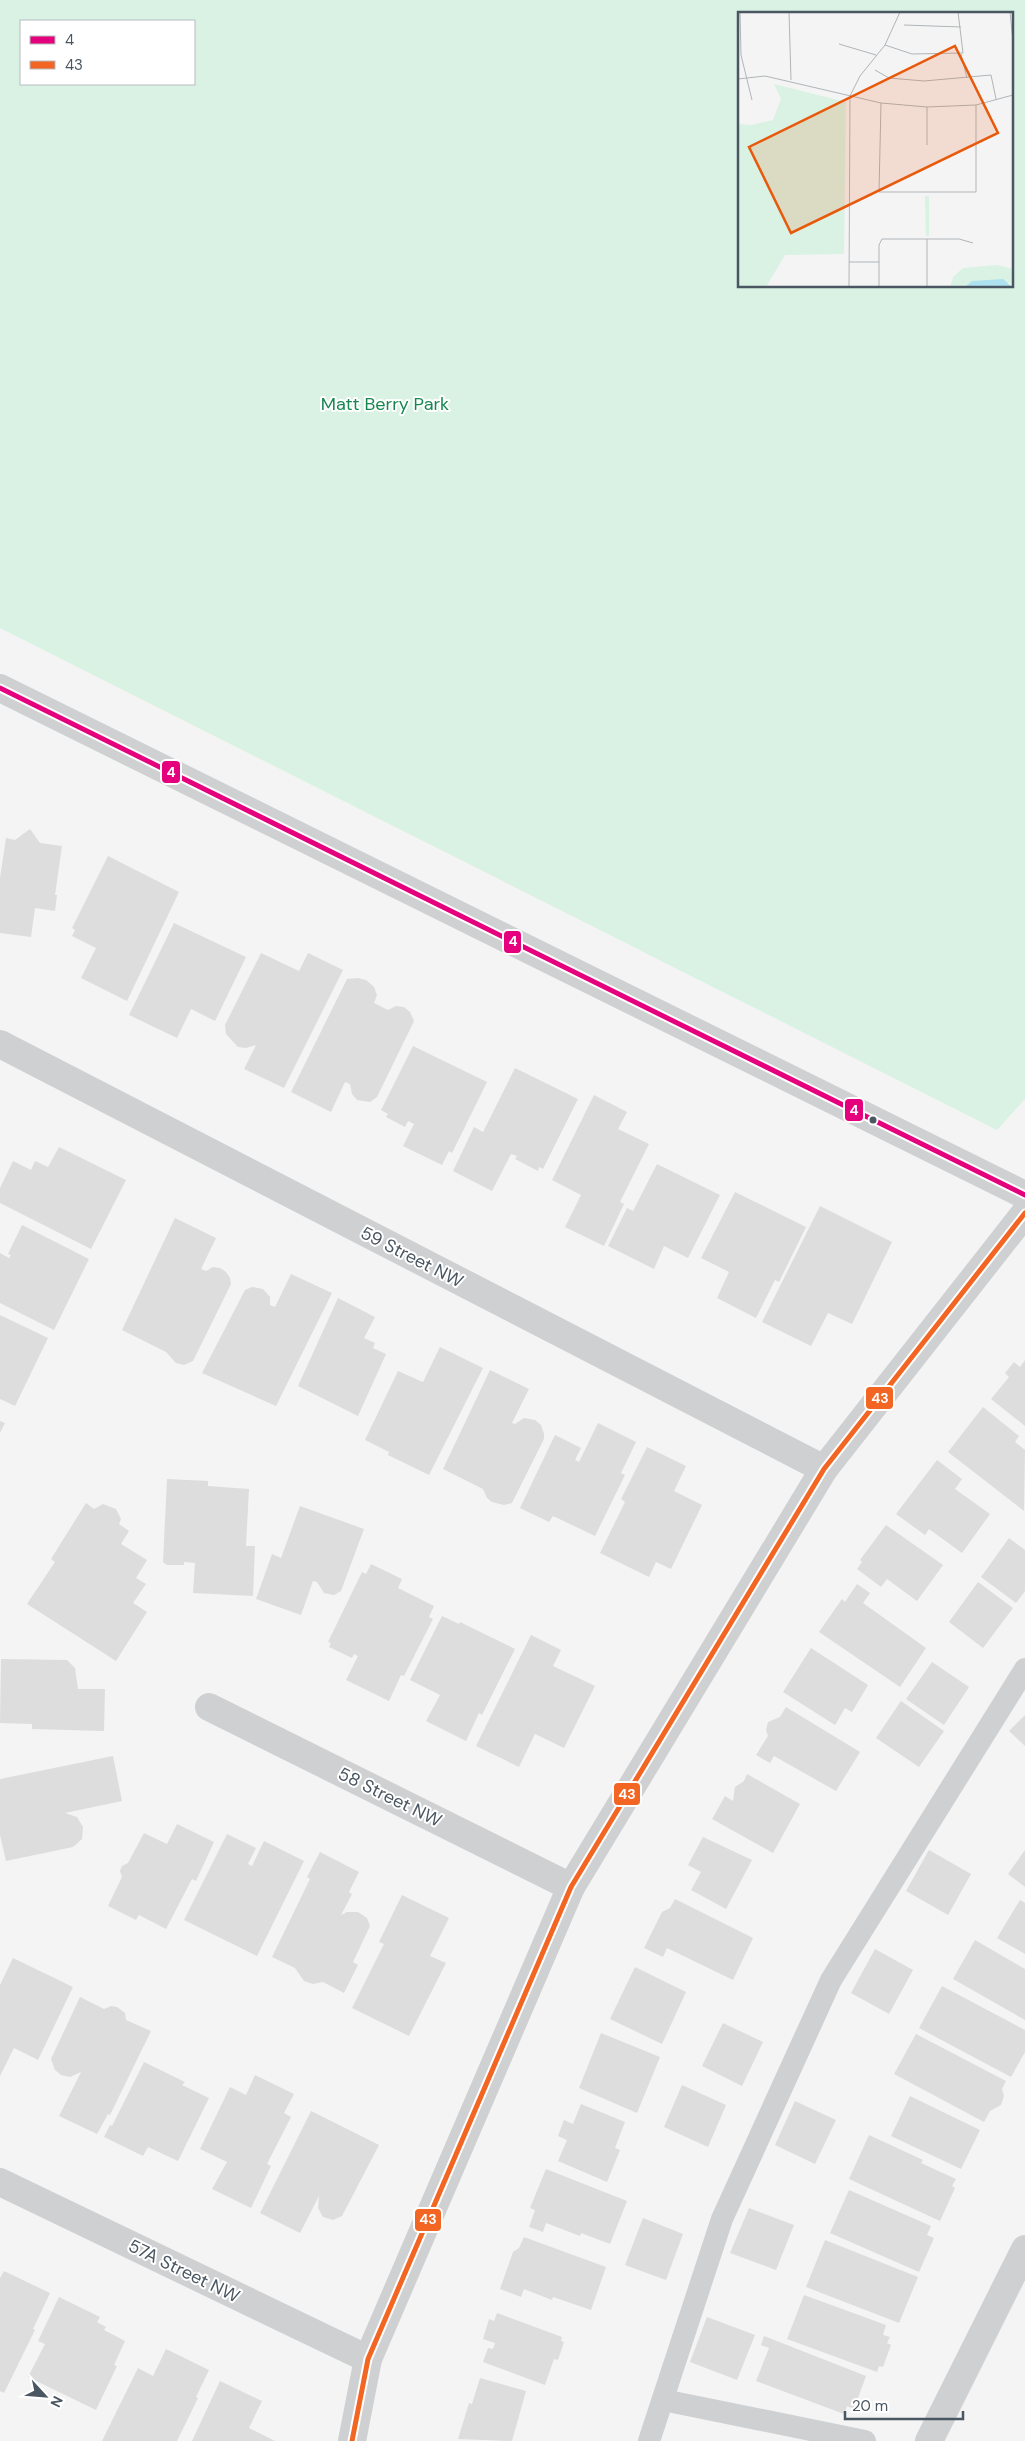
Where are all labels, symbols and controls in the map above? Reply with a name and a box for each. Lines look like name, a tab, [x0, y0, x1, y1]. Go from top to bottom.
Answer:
inset map	[738, 12, 1012, 288]
legend	[20, 20, 195, 85]
text: 4	[65, 30, 74, 50]
text: 43	[65, 55, 83, 75]
park label: Matt Berry Park	[321, 392, 449, 416]
line badge: 4	[161, 760, 181, 784]
text: 4	[166, 763, 176, 781]
line badge: 4	[503, 930, 522, 954]
text: 4	[508, 932, 518, 950]
line badge: 4	[844, 1098, 864, 1122]
text: 4	[849, 1101, 859, 1119]
unlabelled marker	[868, 1115, 878, 1125]
street label: 59 Street NW	[357, 1221, 467, 1293]
line badge: 43	[865, 1386, 894, 1410]
text: 43	[871, 1389, 889, 1407]
street label: 58 Street NW	[334, 1762, 446, 1832]
line badge: 43	[613, 1782, 641, 1806]
text: 43	[618, 1785, 636, 1803]
line badge: 43	[414, 2208, 442, 2232]
text: 43	[419, 2210, 437, 2228]
street label: 57A Street NW	[124, 2234, 244, 2308]
north arrow	[20, 2371, 70, 2421]
scale bar	[845, 2388, 962, 2420]
text: N	[46, 2393, 67, 2410]
text: 20 m	[852, 2396, 888, 2416]

